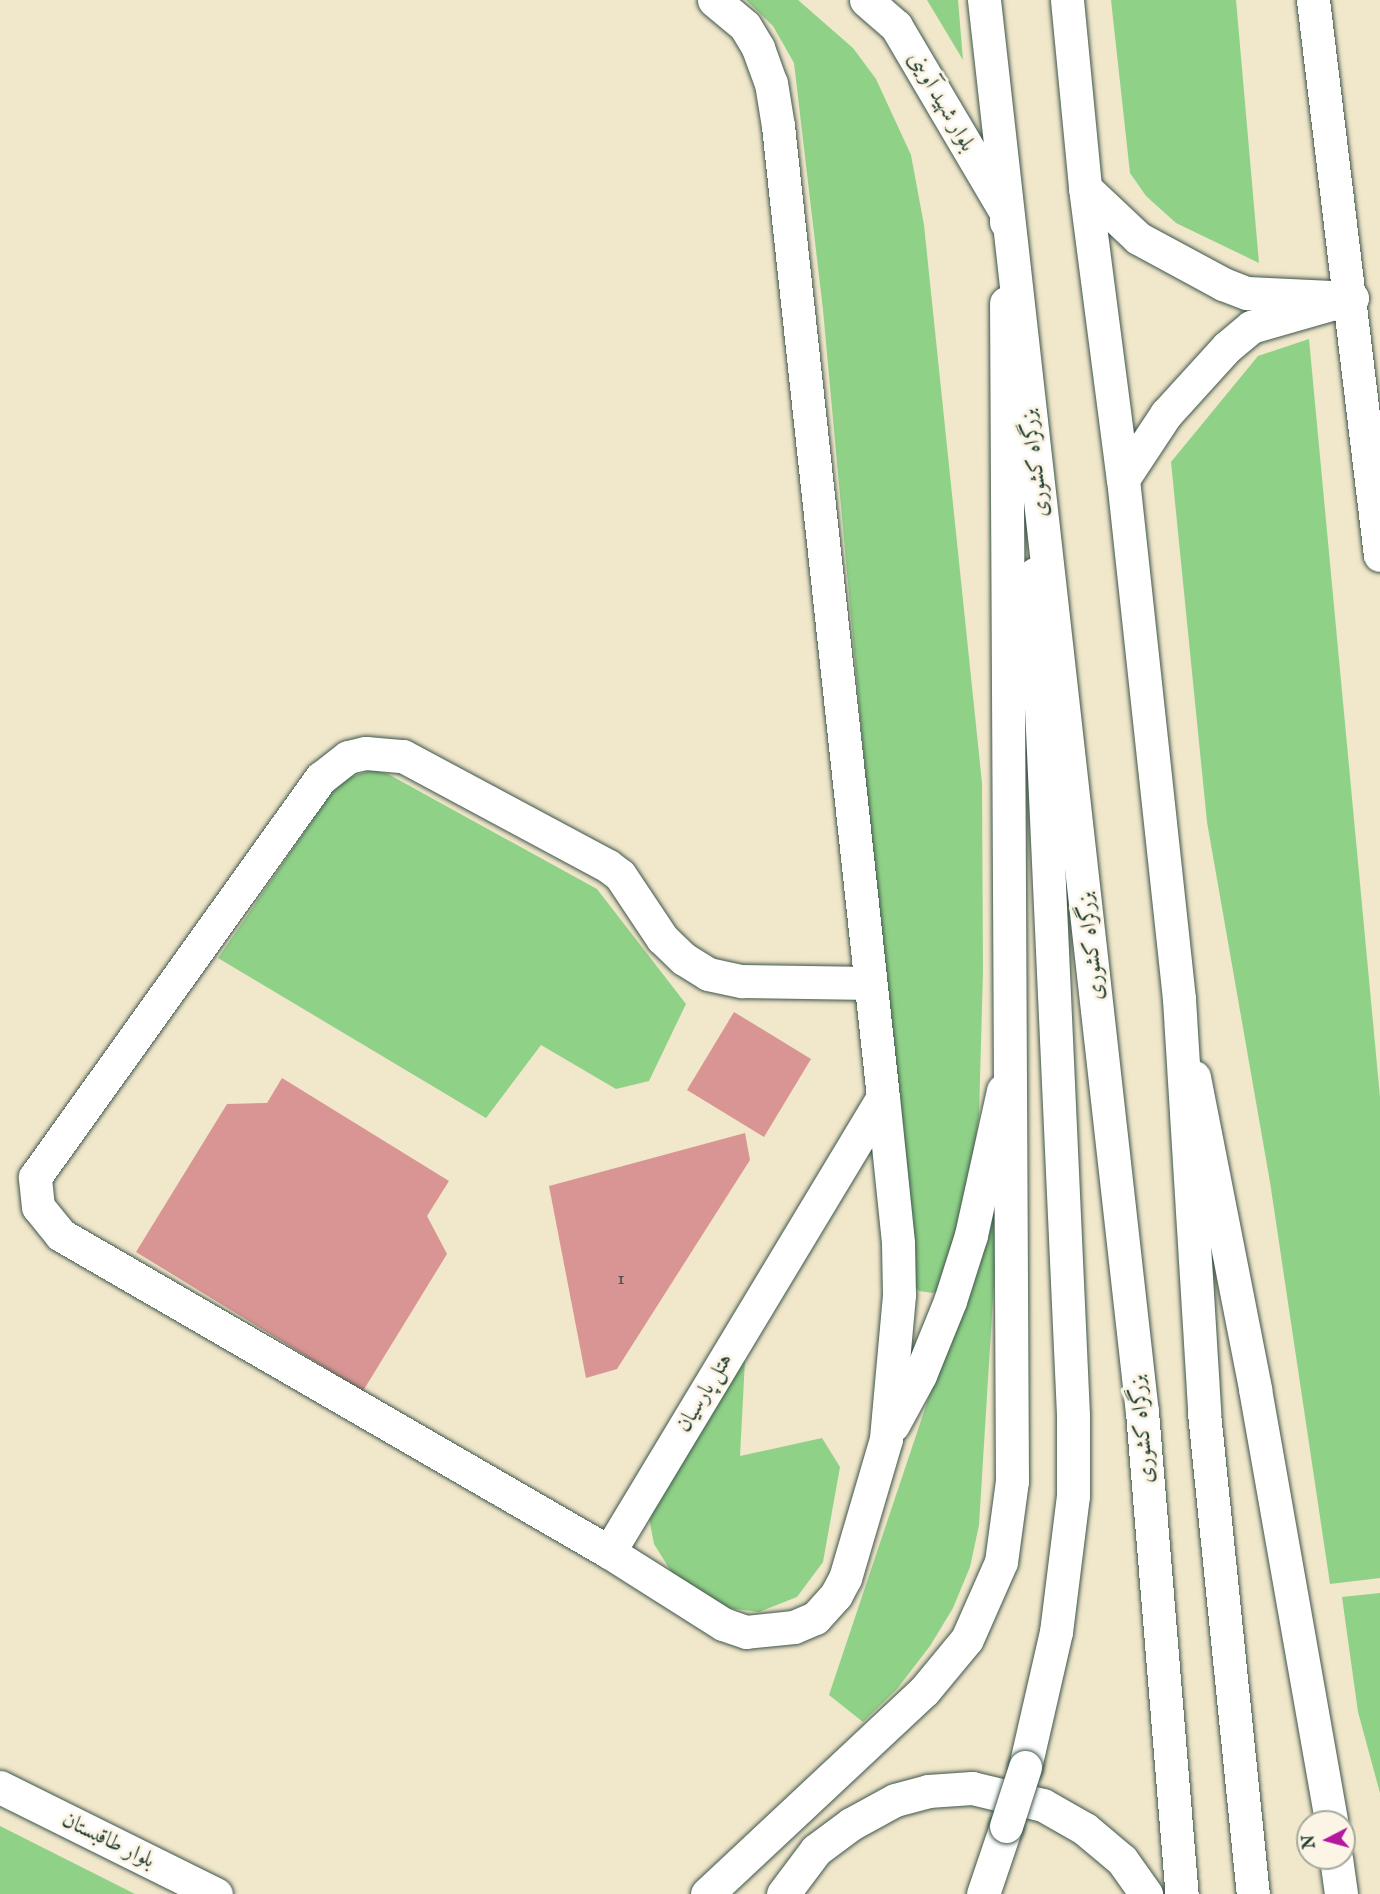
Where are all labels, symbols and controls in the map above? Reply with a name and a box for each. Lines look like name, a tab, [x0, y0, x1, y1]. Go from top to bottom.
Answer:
street label: بلوار شهید آوینی	[902, 47, 980, 157]
street label: بزرگراه کشوری	[1016, 407, 1056, 519]
street label: بزرگراه کشوری	[1073, 890, 1111, 1002]
house number: 1	[617, 1266, 625, 1290]
street label: هتل پارسیان	[671, 1349, 739, 1437]
street label: بزرگراه کشوری	[1125, 1373, 1161, 1485]
street label: بلوار طاقبستان	[57, 1807, 159, 1875]
north arrow	[1296, 1810, 1356, 1870]
text: N	[1299, 1834, 1321, 1850]

